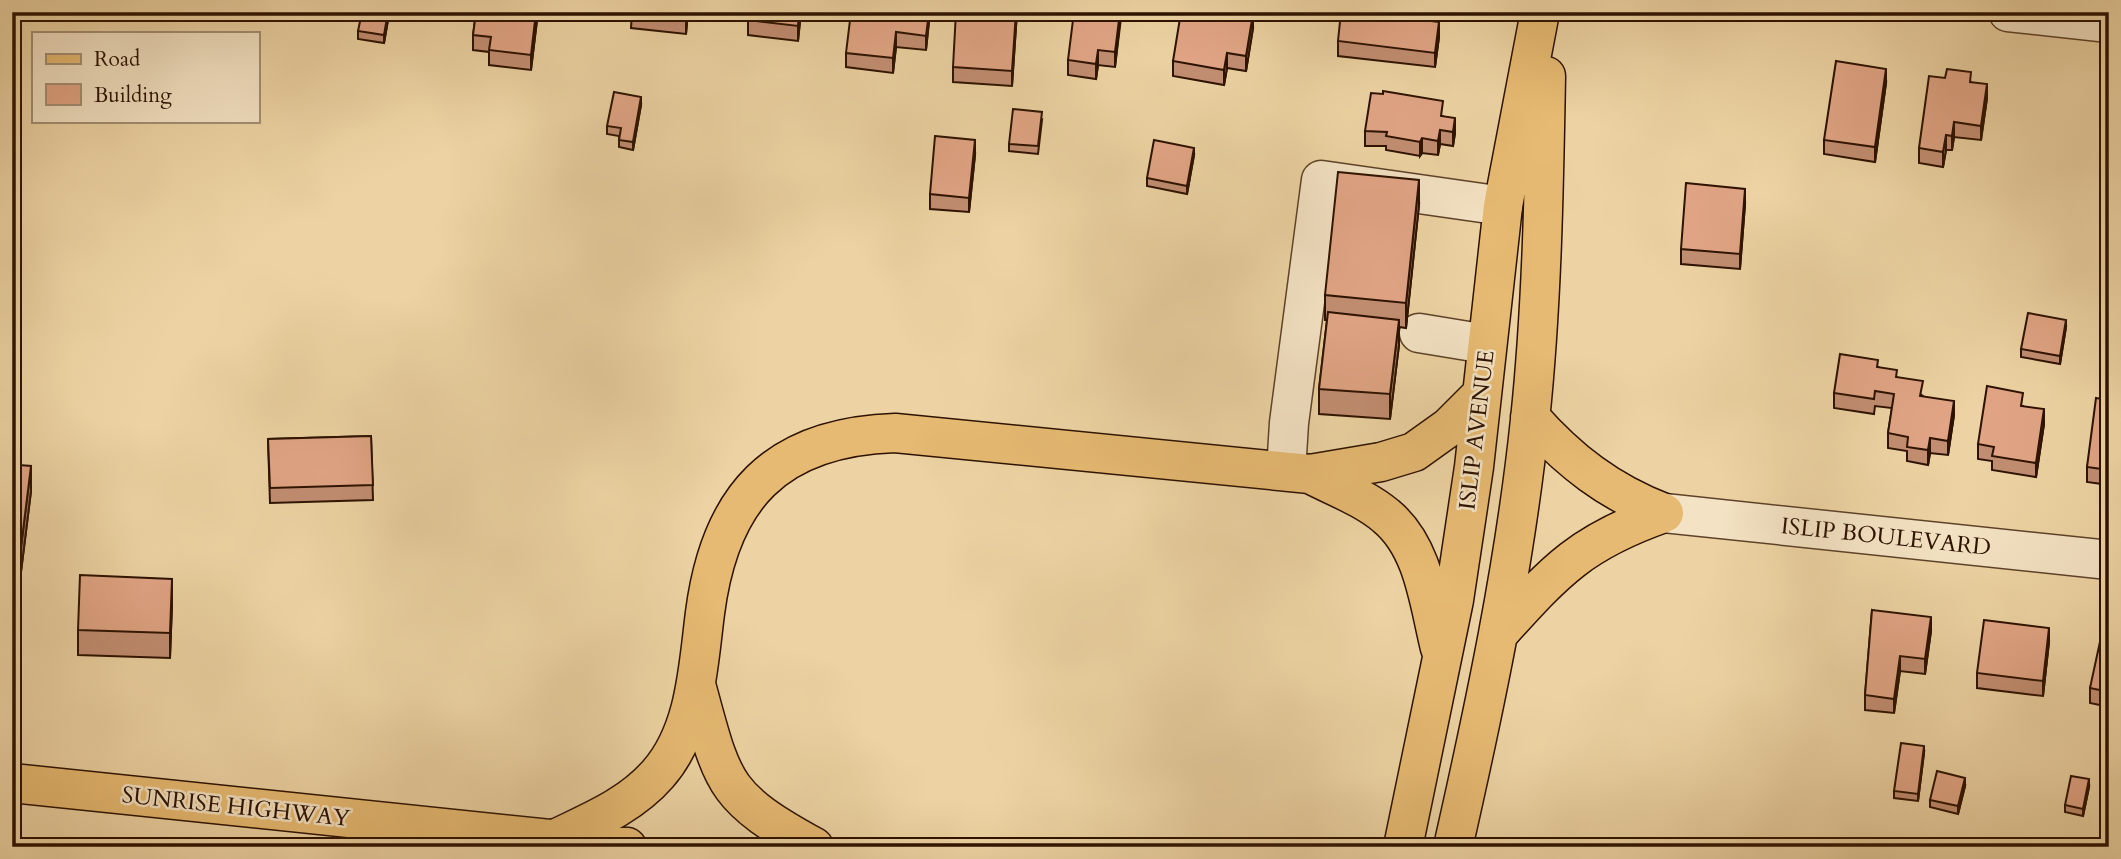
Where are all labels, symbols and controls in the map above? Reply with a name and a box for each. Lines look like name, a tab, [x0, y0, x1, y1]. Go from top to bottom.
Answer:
legend	[32, 32, 259, 122]
text: Road	[94, 45, 140, 74]
text: Building	[94, 81, 172, 110]
street label: ISLIP AVENUE	[1451, 348, 1502, 512]
street label: ISLIP BOULEVARD	[1779, 510, 1993, 563]
street label: SUNRISE HIGHWAY	[120, 779, 352, 834]

